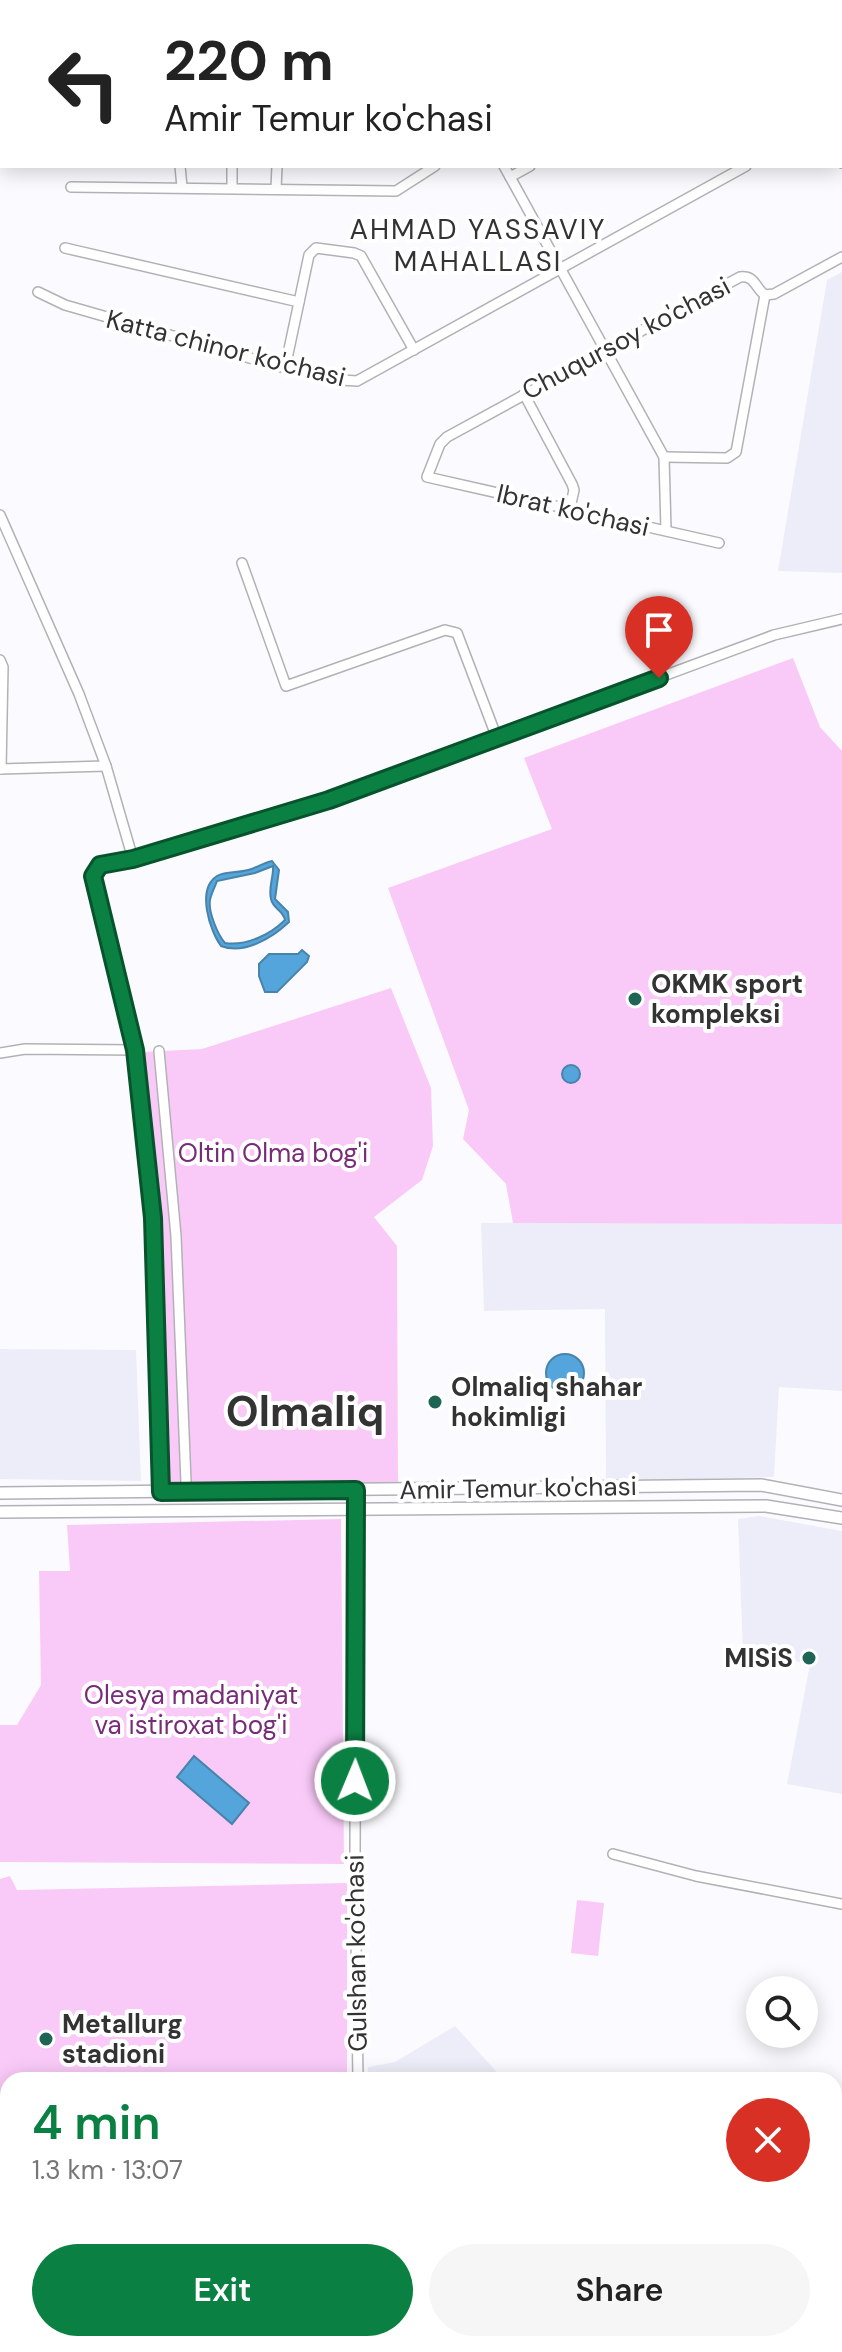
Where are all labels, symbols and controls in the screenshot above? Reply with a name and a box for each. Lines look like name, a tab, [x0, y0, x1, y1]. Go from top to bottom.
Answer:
text: 220 m	[164, 24, 334, 97]
icon: left	[32, 32, 136, 136]
text: Amir Temur ko'chasi	[164, 95, 493, 142]
district label: AHMAD YASSAVIY MAHALLASI	[349, 211, 607, 280]
street label: Chuqursoy ko'chasi	[516, 269, 736, 407]
street label: Katta chinor ko'chasi	[103, 302, 349, 394]
street label: Ibrat ko'chasi	[493, 476, 653, 544]
pin	[625, 596, 693, 678]
icon: arrive	[637, 608, 681, 652]
place label: OKMK sport kompleksi	[651, 967, 803, 1031]
marker: OKMK sport kompleksi	[626, 990, 644, 1008]
park label: Oltin Olma bog'i	[178, 1136, 368, 1170]
place label: Olmaliq shahar hokimligi	[451, 1370, 643, 1434]
district label: Olmaliq	[226, 1384, 384, 1439]
marker: Olmaliq shahar hokimligi	[426, 1393, 444, 1411]
street label: Amir Temur ko'chasi	[399, 1469, 637, 1507]
place label: MISiS	[724, 1641, 793, 1675]
marker: MISiS	[800, 1649, 818, 1667]
park label: Olesya madaniyat va istiroxat bog'i	[84, 1678, 298, 1742]
position arrow	[313, 1739, 397, 1823]
street label: Gulshan ko'chasi	[337, 1854, 375, 2052]
map controls	[746, 1976, 818, 2048]
button: search	[746, 1976, 818, 2048]
place label: Metallurg stadioni	[62, 2007, 183, 2071]
marker: Metallurg stadioni	[37, 2030, 55, 2048]
text: 4 min	[32, 2091, 160, 2154]
button: close	[726, 2098, 810, 2182]
text: 1.3 km · 13:07	[32, 2153, 183, 2187]
button: Exit	[32, 2244, 413, 2336]
button: Share	[429, 2244, 810, 2336]

